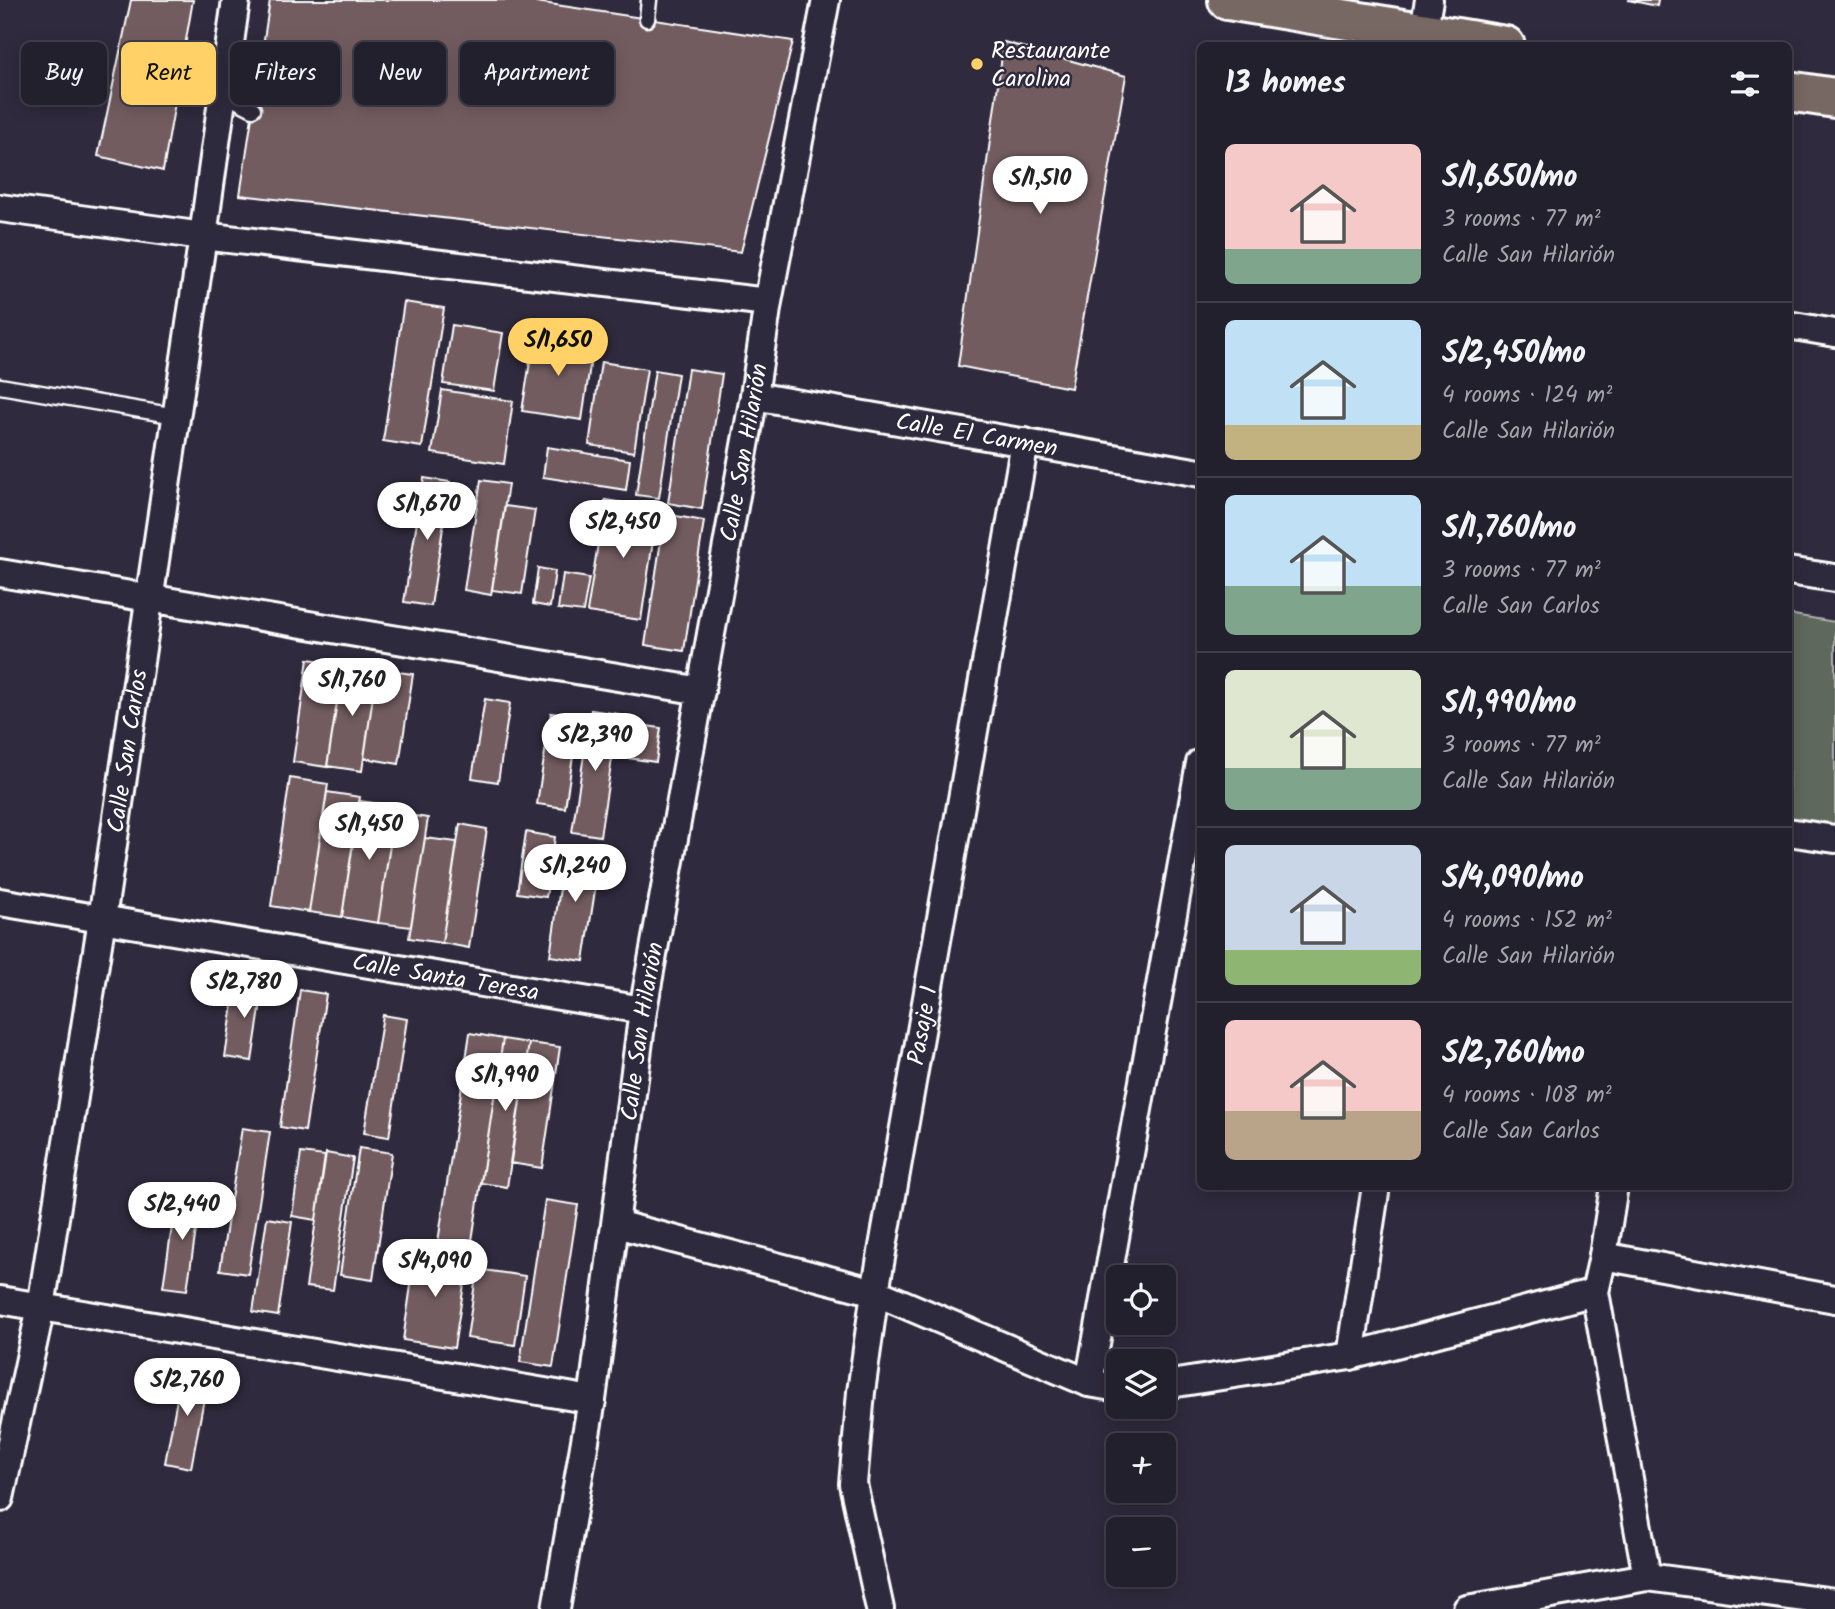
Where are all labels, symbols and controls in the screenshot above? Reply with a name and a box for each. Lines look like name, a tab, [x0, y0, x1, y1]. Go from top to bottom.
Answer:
place label: Restaurante Carolina	[991, 32, 1110, 99]
chip: Buy	[21, 42, 107, 105]
chip: Rent	[121, 42, 216, 105]
chip: Filters	[230, 42, 340, 105]
chip: New	[354, 42, 446, 105]
chip: Apartment	[460, 42, 614, 105]
marker: Restaurante Carolina	[969, 56, 985, 72]
text: 13 homes	[1225, 60, 1346, 108]
icon: filters	[1726, 65, 1764, 103]
text: S/1,650/mo	[1442, 154, 1577, 202]
pin: S/1,510	[975, 156, 1105, 216]
text: S/1,510	[1009, 161, 1071, 197]
icon: home	[1281, 172, 1365, 256]
text: 3 rooms · 77 m²	[1442, 202, 1601, 238]
text: Calle San Hilarión	[1442, 238, 1615, 274]
pin: S/1,650	[493, 318, 623, 378]
text: S/1,650	[524, 323, 592, 359]
text: S/2,450/mo	[1442, 330, 1586, 378]
icon: home	[1281, 348, 1365, 432]
street label: Calle San Hilarión	[710, 361, 780, 545]
text: 4 rooms · 124 m²	[1442, 378, 1612, 414]
street label: Calle El Carmen	[892, 403, 1060, 469]
text: Calle San Hilarión	[1442, 414, 1615, 450]
pin: S/1,670	[362, 482, 492, 542]
text: S/1,670	[393, 487, 461, 523]
pin: S/2,450	[558, 500, 688, 560]
text: S/2,450	[586, 505, 660, 541]
text: S/1,760/mo	[1442, 505, 1576, 553]
icon: home	[1281, 523, 1365, 607]
text: 3 rooms · 77 m²	[1442, 553, 1601, 589]
text: Calle San Carlos	[1442, 589, 1600, 625]
pin: S/1,760	[287, 658, 417, 718]
text: S/1,760	[318, 663, 386, 699]
street label: Calle San Carlos	[97, 667, 160, 836]
text: S/1,990/mo	[1442, 680, 1576, 728]
icon: home	[1281, 698, 1365, 782]
pin: S/2,390	[530, 714, 660, 773]
text: S/2,390	[558, 718, 632, 754]
text: 3 rooms · 77 m²	[1442, 728, 1601, 764]
text: Calle San Hilarión	[1442, 764, 1615, 800]
pin: S/1,450	[304, 802, 434, 862]
text: S/1,450	[335, 807, 403, 843]
pin: S/1,240	[510, 844, 640, 904]
text: S/1,240	[540, 849, 610, 885]
text: S/4,090/mo	[1442, 855, 1584, 903]
icon: home	[1281, 873, 1365, 957]
text: 4 rooms · 152 m²	[1442, 903, 1612, 939]
street label: Calle San Hilarión	[611, 939, 676, 1123]
text: Calle San Hilarión	[1442, 939, 1615, 975]
street label: Calle Santa Teresa	[349, 943, 542, 1013]
pin: S/2,780	[179, 960, 309, 1020]
text: S/2,780	[207, 965, 281, 1001]
street label: Pasaje 1	[897, 983, 950, 1068]
text: S/2,760/mo	[1442, 1030, 1585, 1078]
icon: home	[1281, 1048, 1365, 1132]
pin: S/1,990	[440, 1054, 570, 1113]
text: S/1,990	[471, 1058, 539, 1094]
text: 4 rooms · 108 m²	[1442, 1078, 1612, 1114]
text: Calle San Carlos	[1442, 1114, 1600, 1150]
pin: S/2,440	[117, 1182, 247, 1242]
text: S/2,440	[144, 1187, 220, 1223]
pin: S/4,090	[370, 1240, 500, 1299]
text: S/4,090	[399, 1244, 471, 1280]
map controls	[1106, 1265, 1176, 1587]
button: locate	[1106, 1265, 1176, 1335]
button: layers	[1106, 1349, 1176, 1419]
pin: S/2,760	[122, 1358, 252, 1418]
text: S/2,760	[150, 1363, 224, 1399]
button: +	[1106, 1433, 1176, 1503]
button: −	[1106, 1517, 1176, 1587]

